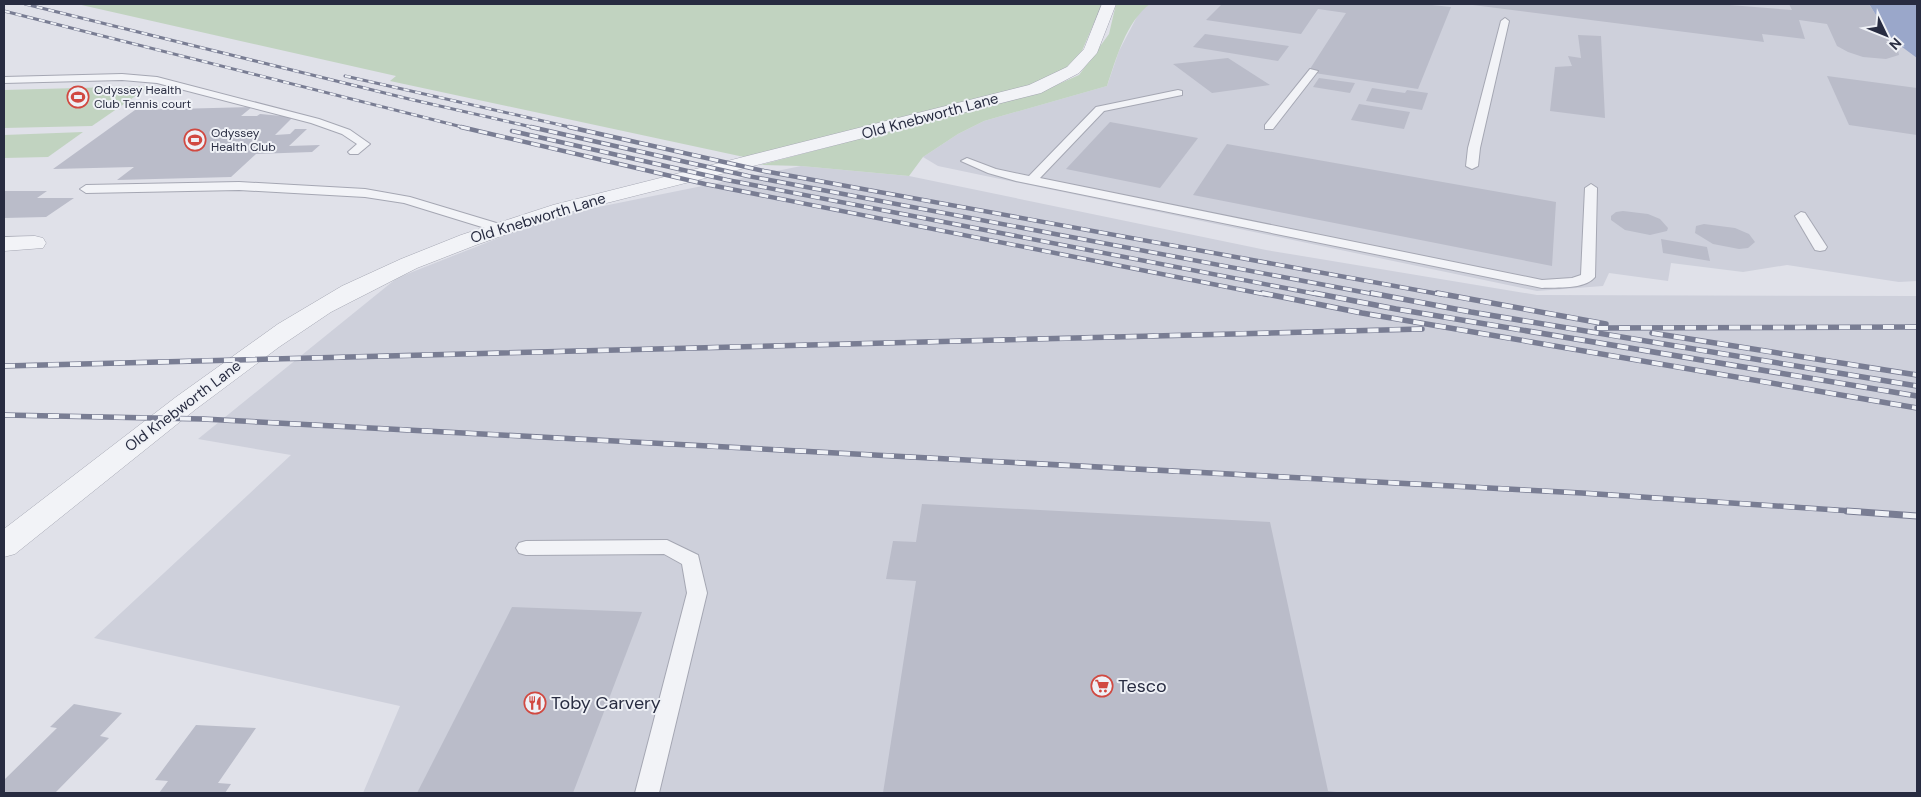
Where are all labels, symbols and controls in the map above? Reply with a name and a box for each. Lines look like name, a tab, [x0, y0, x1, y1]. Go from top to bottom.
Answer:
north arrow	[1861, 10, 1911, 60]
text: N	[1885, 34, 1906, 54]
place label: Odyssey Health Club Tennis court	[94, 82, 191, 112]
sports icon: Odyssey Health Club Tennis court	[66, 85, 90, 109]
street label: Old Knebworth Lane	[859, 88, 1001, 144]
place label: Odyssey Health Club	[211, 125, 276, 155]
sports icon: Odyssey Health Club	[183, 128, 207, 152]
street label: Old Knebworth Lane	[468, 188, 608, 248]
street label: Old Knebworth Lane	[121, 356, 245, 456]
supermarket icon: Tesco	[1090, 674, 1114, 698]
place label: Tesco	[1118, 674, 1167, 698]
restaurant icon: Toby Carvery	[523, 691, 547, 715]
place label: Toby Carvery	[551, 691, 661, 715]

